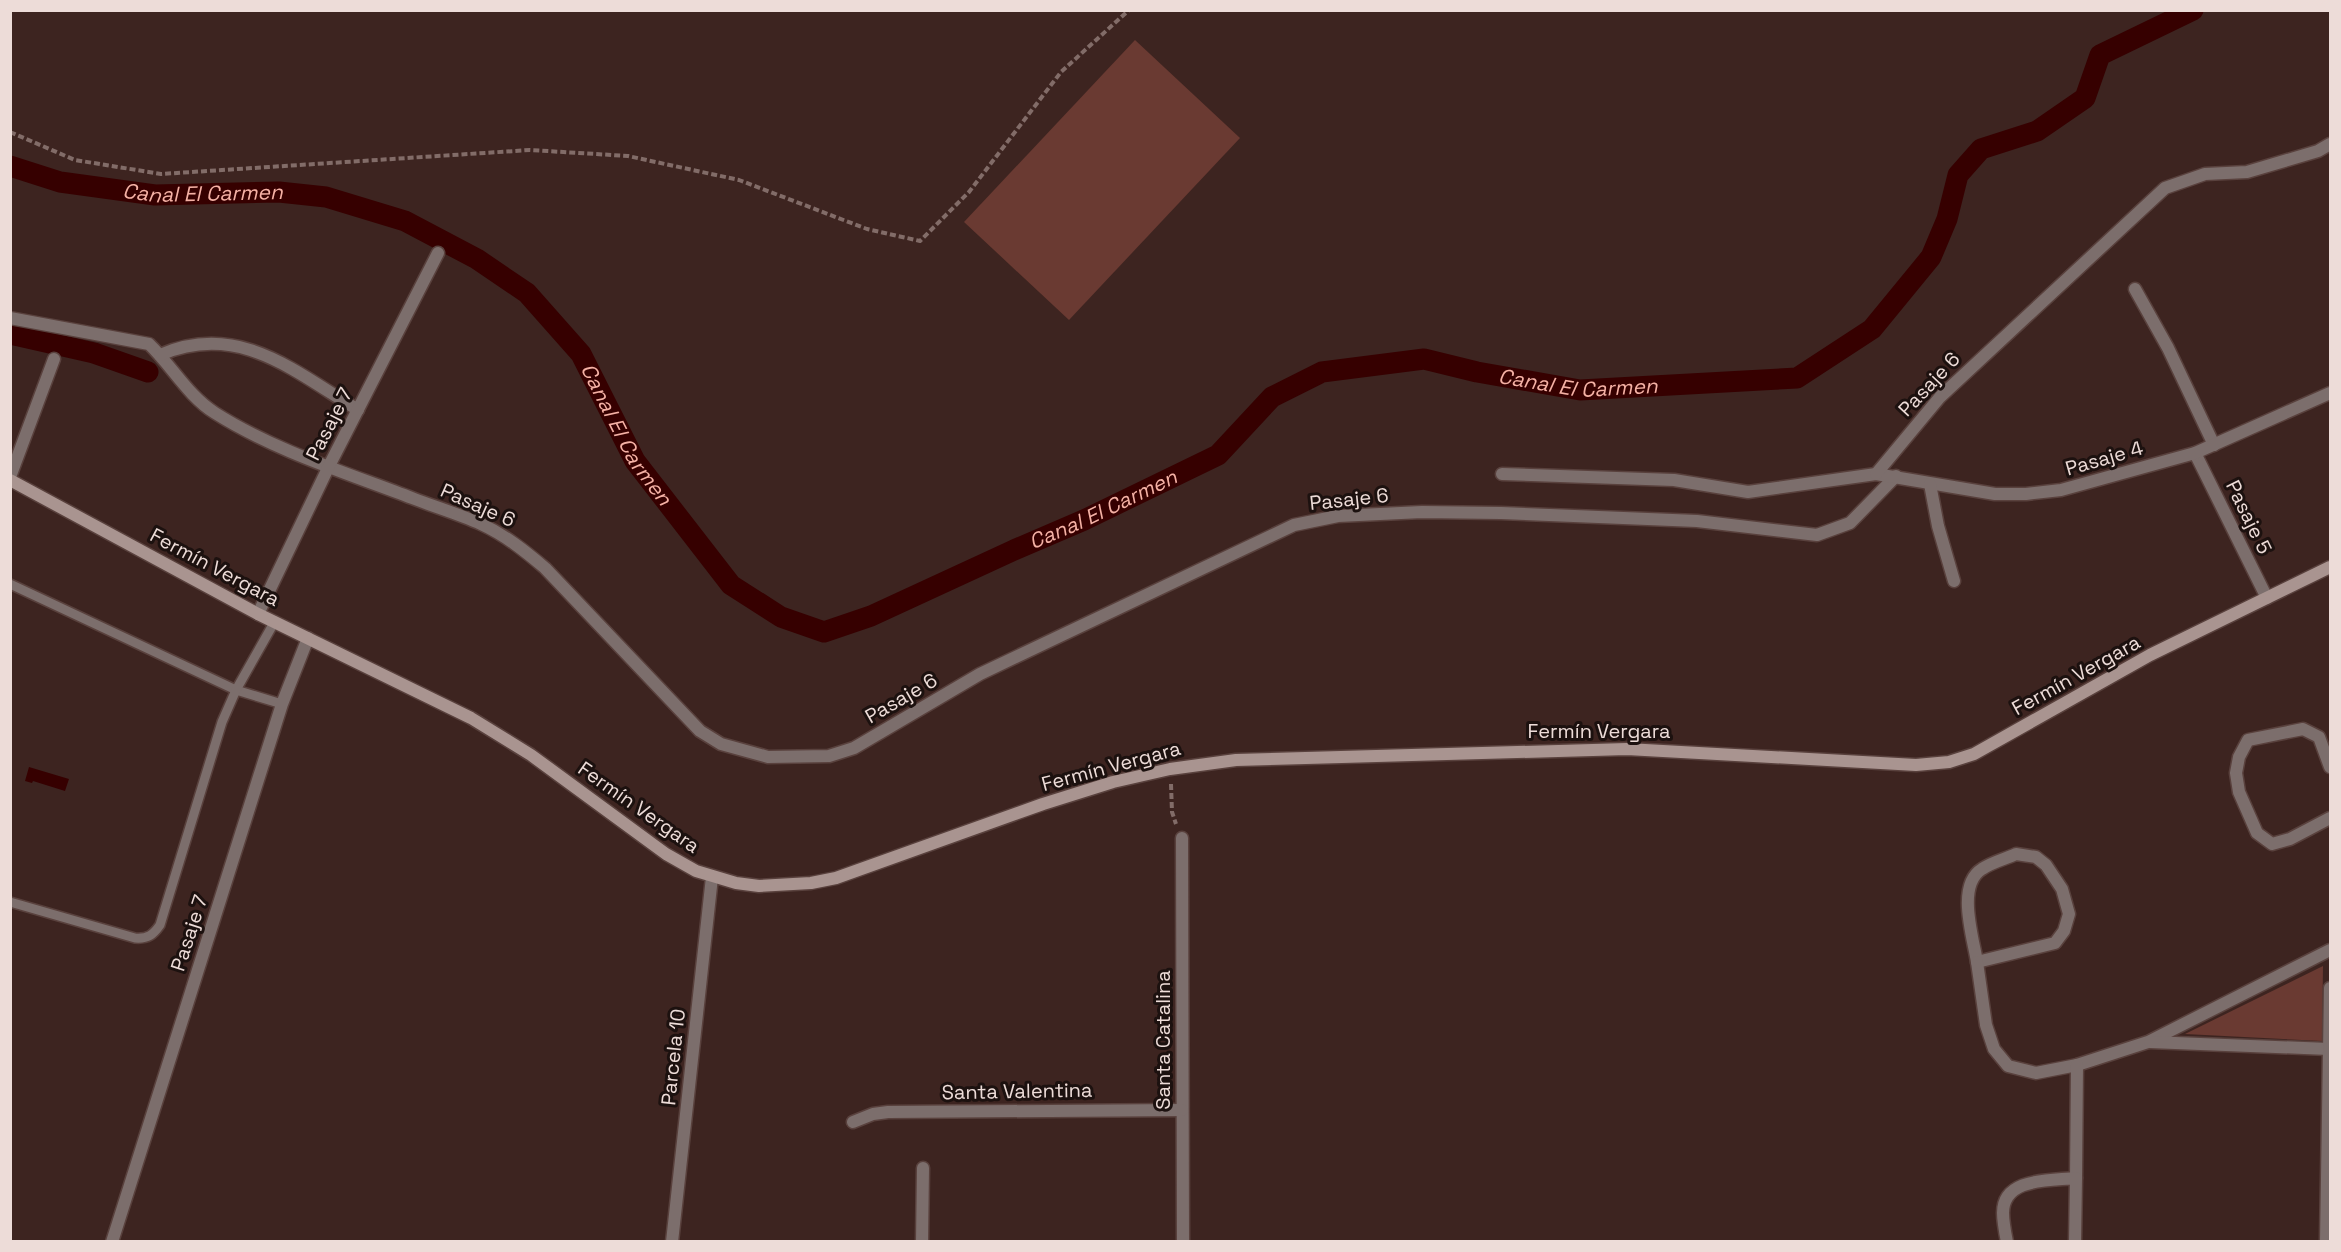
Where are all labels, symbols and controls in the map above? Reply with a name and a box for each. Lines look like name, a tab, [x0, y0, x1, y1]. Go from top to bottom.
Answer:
water label: Canal El Carmen	[121, 177, 284, 209]
street label: Pasaje 6	[1892, 346, 1966, 422]
water label: Canal El Carmen	[575, 359, 679, 512]
water label: Canal El Carmen	[1496, 362, 1659, 403]
street label: Pasaje 7	[300, 383, 358, 465]
street label: Pasaje 4	[2062, 435, 2146, 481]
water label: Canal El Carmen	[1025, 463, 1182, 555]
street label: Pasaje 5	[2220, 476, 2278, 558]
street label: Pasaje 6	[436, 477, 520, 533]
street label: Pasaje 6	[1308, 482, 1390, 516]
street label: Fermín Vergara	[146, 522, 284, 612]
street label: Fermín Vergara	[2007, 629, 2145, 721]
street label: Pasaje 6	[860, 667, 942, 729]
street label: Fermín Vergara	[1528, 718, 1671, 744]
street label: Fermín Vergara	[1039, 735, 1183, 797]
street label: Fermín Vergara	[573, 755, 705, 859]
street label: Pasaje 7	[165, 892, 213, 974]
street label: Santa Catalina	[1150, 970, 1176, 1110]
street label: Parcela 10	[655, 1007, 691, 1107]
street label: Santa Valentina	[941, 1077, 1093, 1105]

